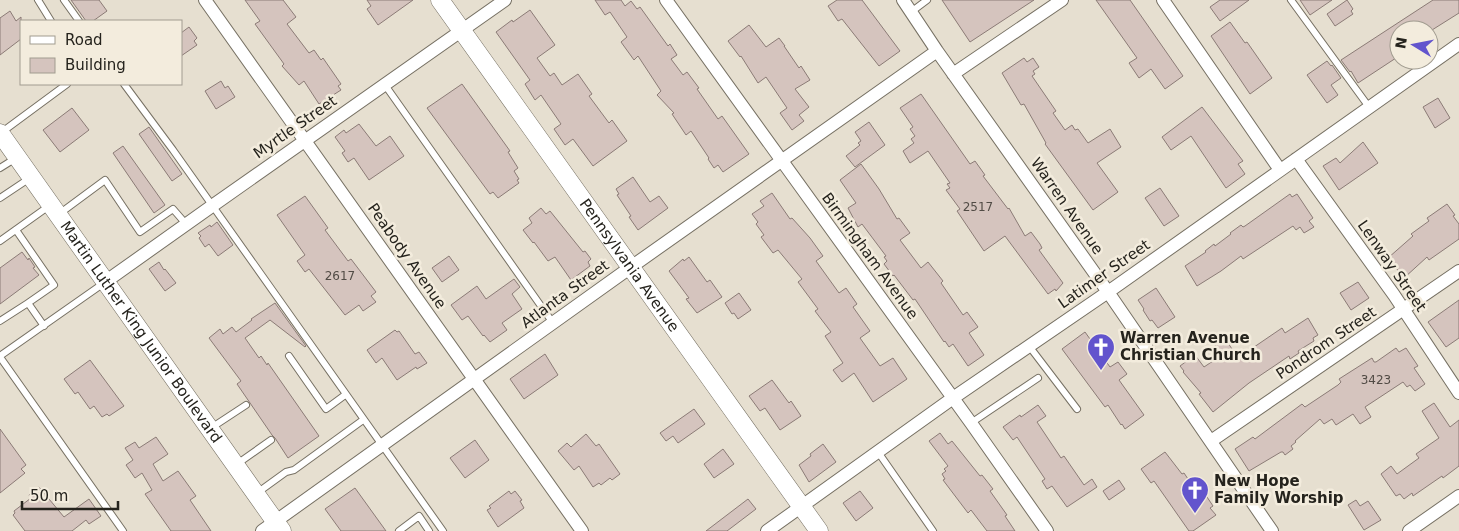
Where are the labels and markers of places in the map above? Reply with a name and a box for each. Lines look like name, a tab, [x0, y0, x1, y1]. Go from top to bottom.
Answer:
place label: Warren Avenue Christian Church	[1120, 329, 1261, 364]
church icon: Warren Avenue Christian Church	[1086, 332, 1116, 371]
place label: New Hope Family Worship	[1214, 472, 1344, 507]
church icon: New Hope Family Worship	[1180, 475, 1210, 514]

